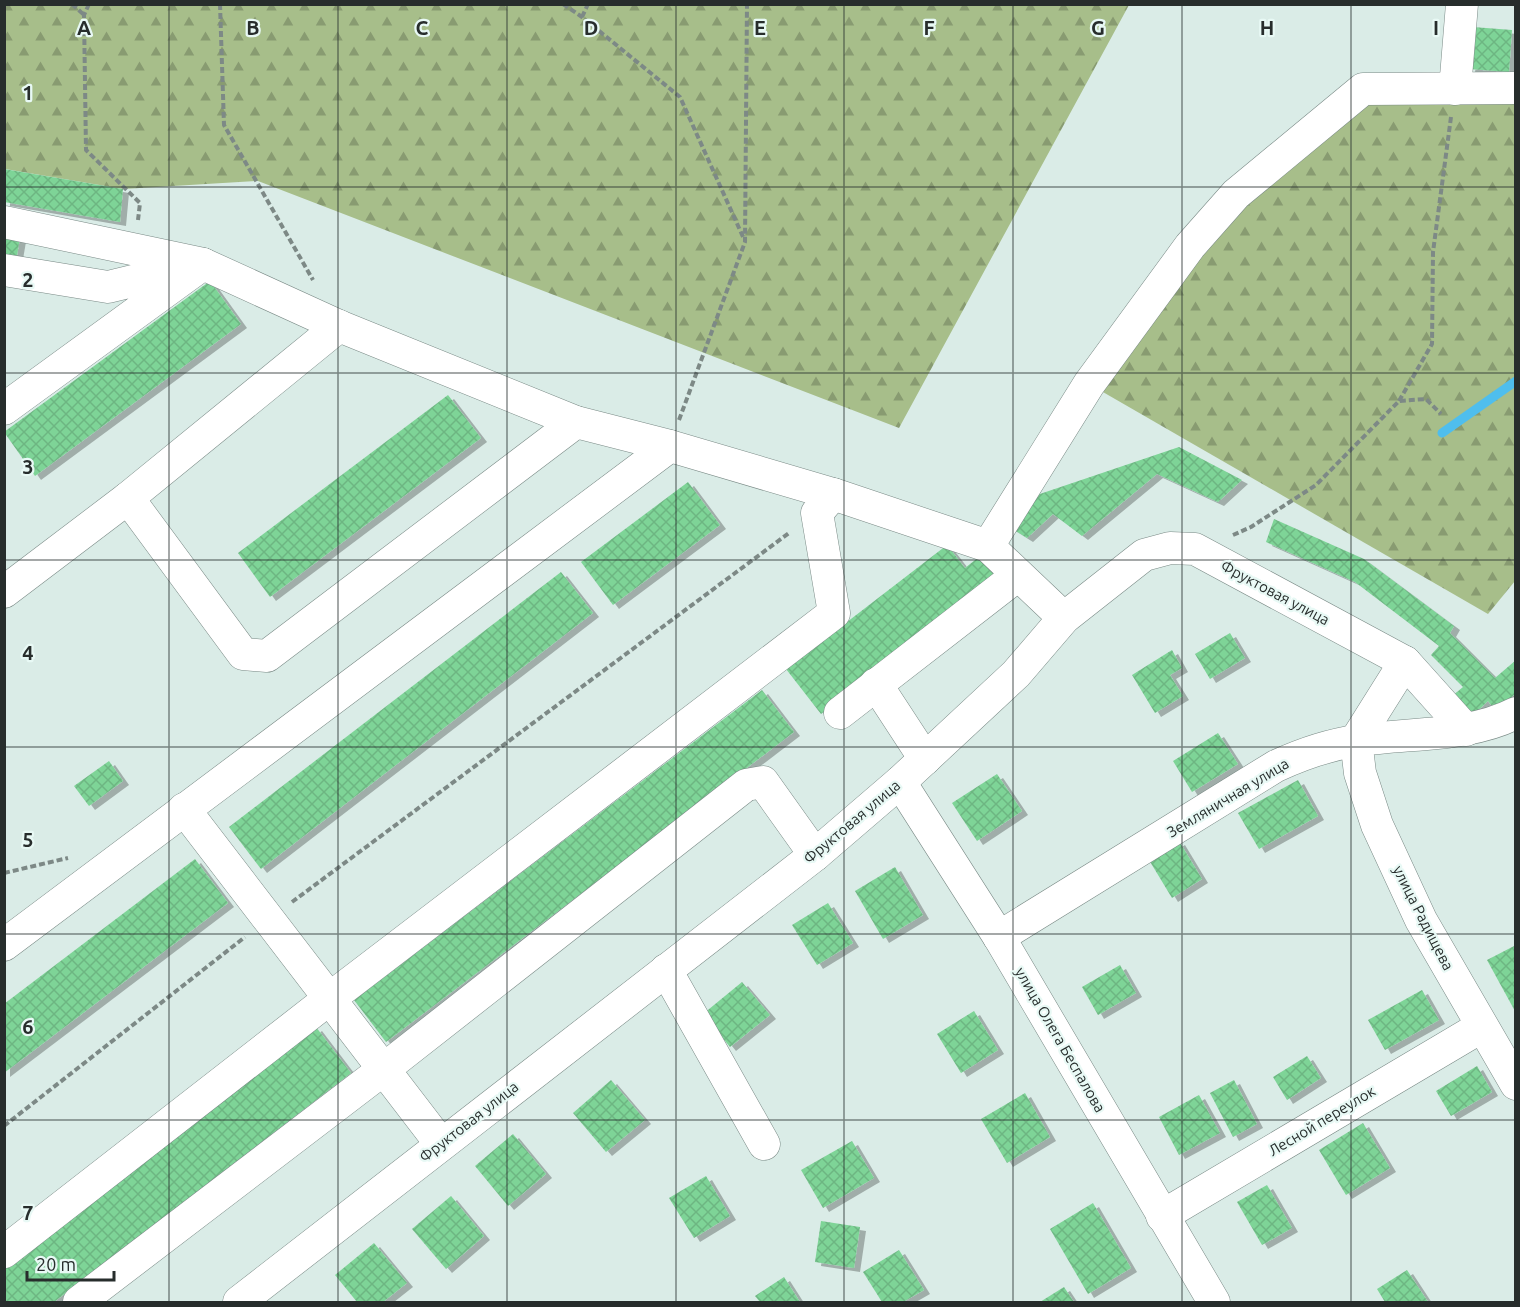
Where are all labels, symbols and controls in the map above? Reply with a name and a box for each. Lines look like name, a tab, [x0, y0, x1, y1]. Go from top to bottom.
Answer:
text: A	[77, 16, 91, 39]
text: B	[246, 16, 260, 39]
text: C	[416, 16, 429, 39]
text: D	[584, 16, 598, 39]
text: E	[754, 16, 766, 39]
text: F	[923, 16, 935, 39]
text: G	[1091, 16, 1105, 39]
text: H	[1260, 16, 1274, 39]
text: I	[1433, 16, 1439, 39]
text: 1	[22, 81, 34, 104]
text: 2	[22, 268, 34, 291]
text: 3	[22, 455, 34, 478]
street label: Фруктовая улица	[1218, 557, 1332, 628]
text: 4	[22, 641, 34, 664]
street label: Земляничная улица	[1164, 754, 1292, 841]
street label: Фруктовая улица	[800, 776, 903, 867]
text: 5	[22, 828, 34, 851]
street label: улица Радищева	[1390, 863, 1457, 973]
street label: улица Олега Беспалова	[1012, 964, 1109, 1115]
text: 6	[22, 1015, 34, 1038]
street label: Фруктовая улица	[416, 1078, 521, 1165]
street label: Лесной переулок	[1265, 1082, 1379, 1159]
text: 7	[22, 1201, 34, 1224]
scale bar	[27, 1244, 114, 1282]
text: 20 m	[36, 1254, 76, 1274]

